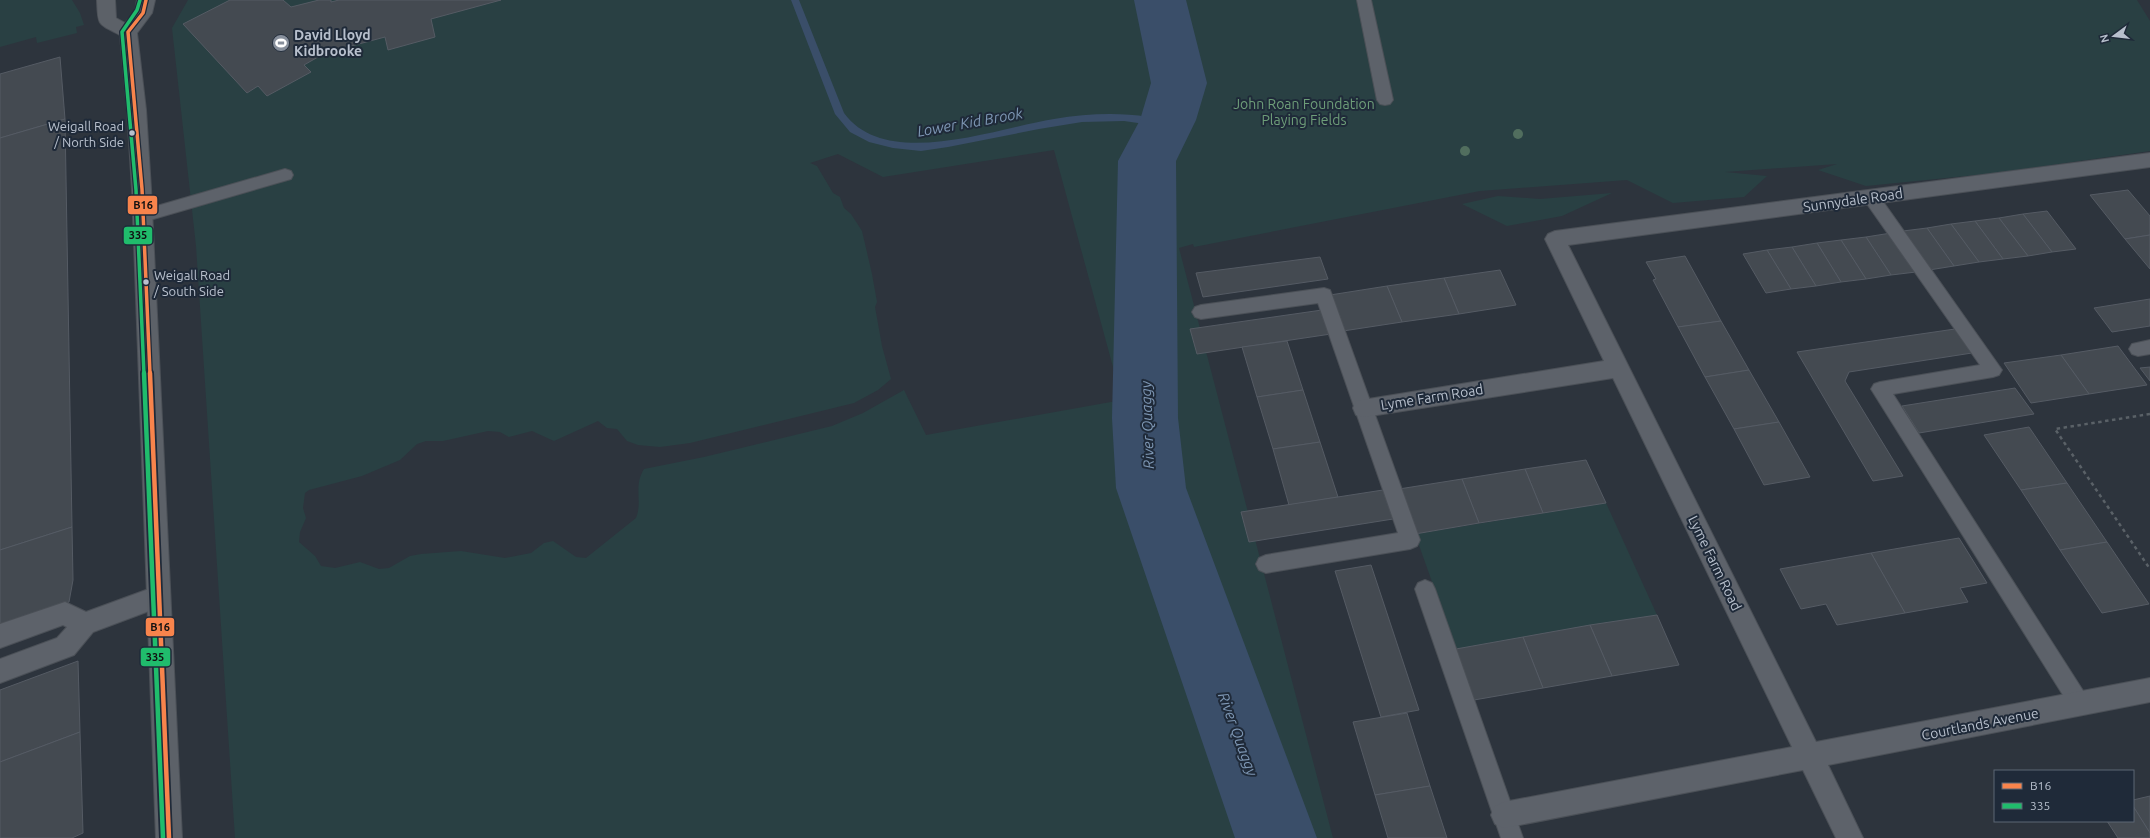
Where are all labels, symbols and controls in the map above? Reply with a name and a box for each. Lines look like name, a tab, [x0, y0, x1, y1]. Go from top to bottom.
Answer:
north arrow	[2094, 16, 2134, 56]
place label: David Lloyd Kidbrooke	[294, 27, 371, 59]
sports icon: David Lloyd Kidbrooke	[271, 33, 291, 53]
text: N	[2097, 33, 2111, 44]
park label: John Roan Foundation Playing Fields	[1233, 96, 1375, 128]
water label: Lower Kid Brook	[916, 104, 1025, 140]
place label: Weigall Road / North Side	[48, 119, 124, 149]
marker: Weigall Road / North Side	[127, 128, 137, 138]
street label: Sunnydale Road	[1802, 185, 1904, 215]
line badge: B16	[127, 195, 158, 215]
text: B16	[133, 199, 153, 211]
line badge: 335	[123, 226, 153, 245]
text: 335	[129, 229, 147, 241]
place label: Weigall Road / South Side	[153, 268, 230, 298]
marker: Weigall Road / South Side	[141, 277, 151, 287]
water label: River Quaggy	[1137, 380, 1158, 469]
street label: Lyme Farm Road	[1380, 381, 1484, 413]
street label: Lyme Farm Road	[1685, 513, 1745, 613]
line badge: B16	[145, 617, 175, 637]
text: B16	[150, 621, 170, 633]
line badge: 335	[140, 647, 171, 667]
text: 335	[146, 651, 164, 663]
water label: River Quaggy	[1214, 690, 1261, 779]
street label: Courtlands Avenue	[1920, 705, 2040, 743]
legend	[1994, 770, 2134, 822]
text: B16	[2030, 779, 2051, 792]
text: 335	[2030, 799, 2050, 812]

